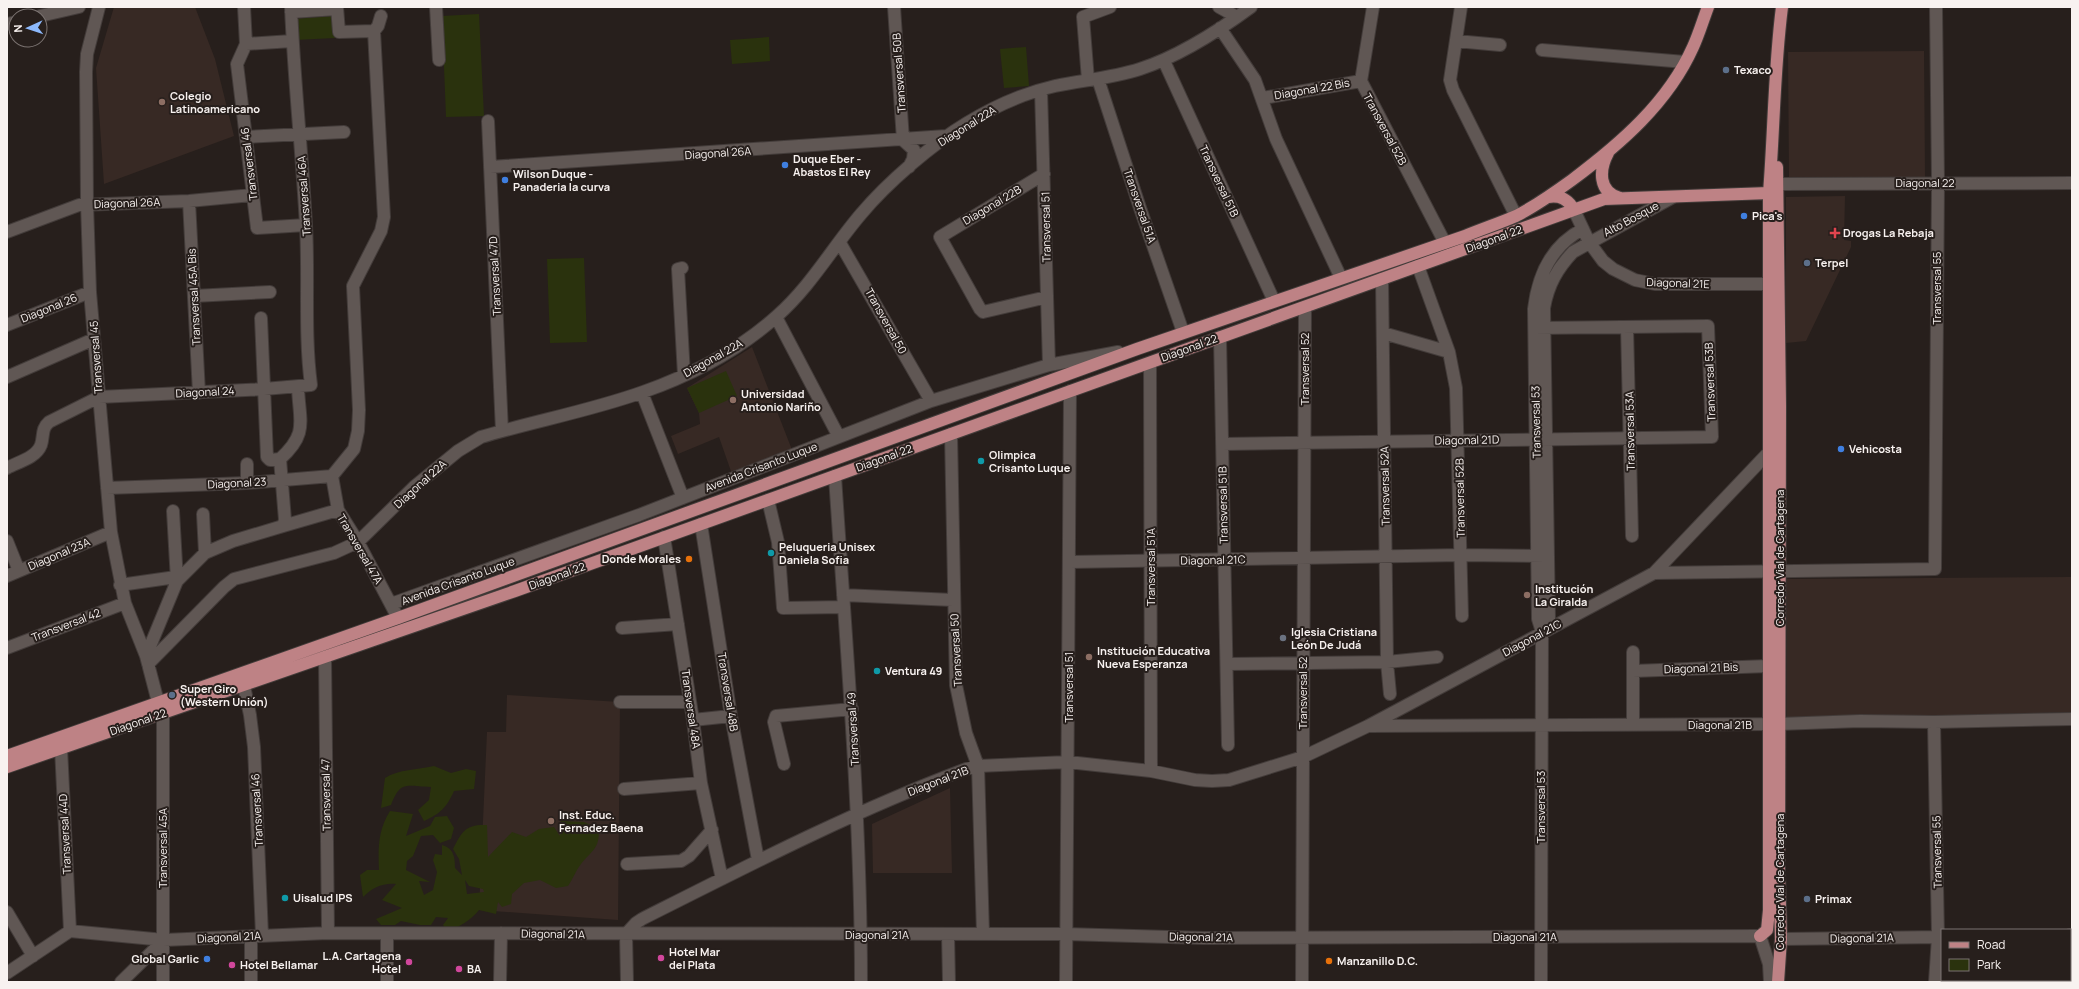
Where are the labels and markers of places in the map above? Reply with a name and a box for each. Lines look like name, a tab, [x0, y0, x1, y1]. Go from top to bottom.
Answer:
place label: Texaco	[1734, 62, 1772, 77]
marker: Texaco	[1721, 65, 1731, 75]
place label: Colegio Latinoamericano	[170, 88, 260, 116]
marker: Colegio Latinoamericano	[157, 97, 167, 107]
place label: Duque Eber - Abastos El Rey	[793, 151, 871, 179]
marker: Duque Eber - Abastos El Rey	[780, 160, 790, 170]
place label: Wilson Duque - Panaderia la curva	[513, 166, 610, 194]
marker: Wilson Duque - Panaderia la curva	[500, 175, 510, 185]
place label: Pica's	[1752, 208, 1782, 223]
marker: Pica's	[1739, 211, 1749, 221]
place label: Drogas La Rebaja	[1843, 225, 1934, 240]
marker: Drogas La Rebaja	[1830, 228, 1840, 238]
place label: Terpel	[1815, 255, 1848, 270]
marker: Terpel	[1802, 258, 1812, 268]
place label: Universidad Antonio Nariño	[741, 386, 821, 414]
marker: Universidad Antonio Nariño	[728, 395, 738, 405]
place label: Vehicosta	[1849, 441, 1902, 456]
marker: Vehicosta	[1836, 444, 1846, 454]
place label: Olimpica Crisanto Luque	[989, 447, 1071, 475]
marker: Olimpica Crisanto Luque	[976, 456, 986, 466]
place label: Peluqueria Unisex Daniela Sofia	[779, 539, 875, 567]
marker: Peluqueria Unisex Daniela Sofia	[766, 548, 776, 558]
place label: Donde Morales	[602, 551, 681, 566]
marker: Donde Morales	[684, 554, 694, 564]
place label: Institución La Giralda	[1535, 581, 1593, 609]
marker: Institución La Giralda	[1522, 590, 1532, 600]
place label: Iglesia Cristiana León De Judá	[1291, 624, 1377, 652]
marker: Iglesia Cristiana León De Judá	[1278, 633, 1288, 643]
place label: Institución Educativa Nueva Esperanza	[1097, 643, 1210, 671]
marker: Institución Educativa Nueva Esperanza	[1084, 652, 1094, 662]
place label: Ventura 49	[885, 663, 943, 678]
marker: Ventura 49	[872, 666, 882, 676]
place label: Super Giro (Western Unión)	[180, 681, 269, 709]
marker: Super Giro (Western Unión)	[167, 690, 177, 700]
place label: Inst. Educ. Fernadez Baena	[559, 807, 643, 835]
marker: Inst. Educ. Fernadez Baena	[546, 816, 556, 826]
place label: Uisalud IPS	[293, 890, 353, 905]
place label: Primax	[1815, 891, 1852, 906]
marker: Uisalud IPS	[280, 893, 290, 903]
marker: Primax	[1802, 894, 1812, 904]
place label: Hotel Mar del Plata	[669, 944, 721, 972]
place label: L.A. Cartagena Hotel	[322, 948, 401, 976]
place label: Global Garlic	[131, 951, 199, 966]
marker: Hotel Mar del Plata	[656, 953, 666, 963]
place label: Manzanillo D.C.	[1337, 953, 1418, 968]
marker: Global Garlic	[202, 954, 212, 964]
marker: Manzanillo D.C.	[1324, 956, 1334, 966]
place label: Hotel Bellamar	[240, 957, 318, 972]
marker: L.A. Cartagena Hotel	[404, 957, 414, 967]
marker: Hotel Bellamar	[227, 960, 237, 970]
place label: BA	[467, 961, 482, 976]
marker: BA	[454, 964, 464, 974]

